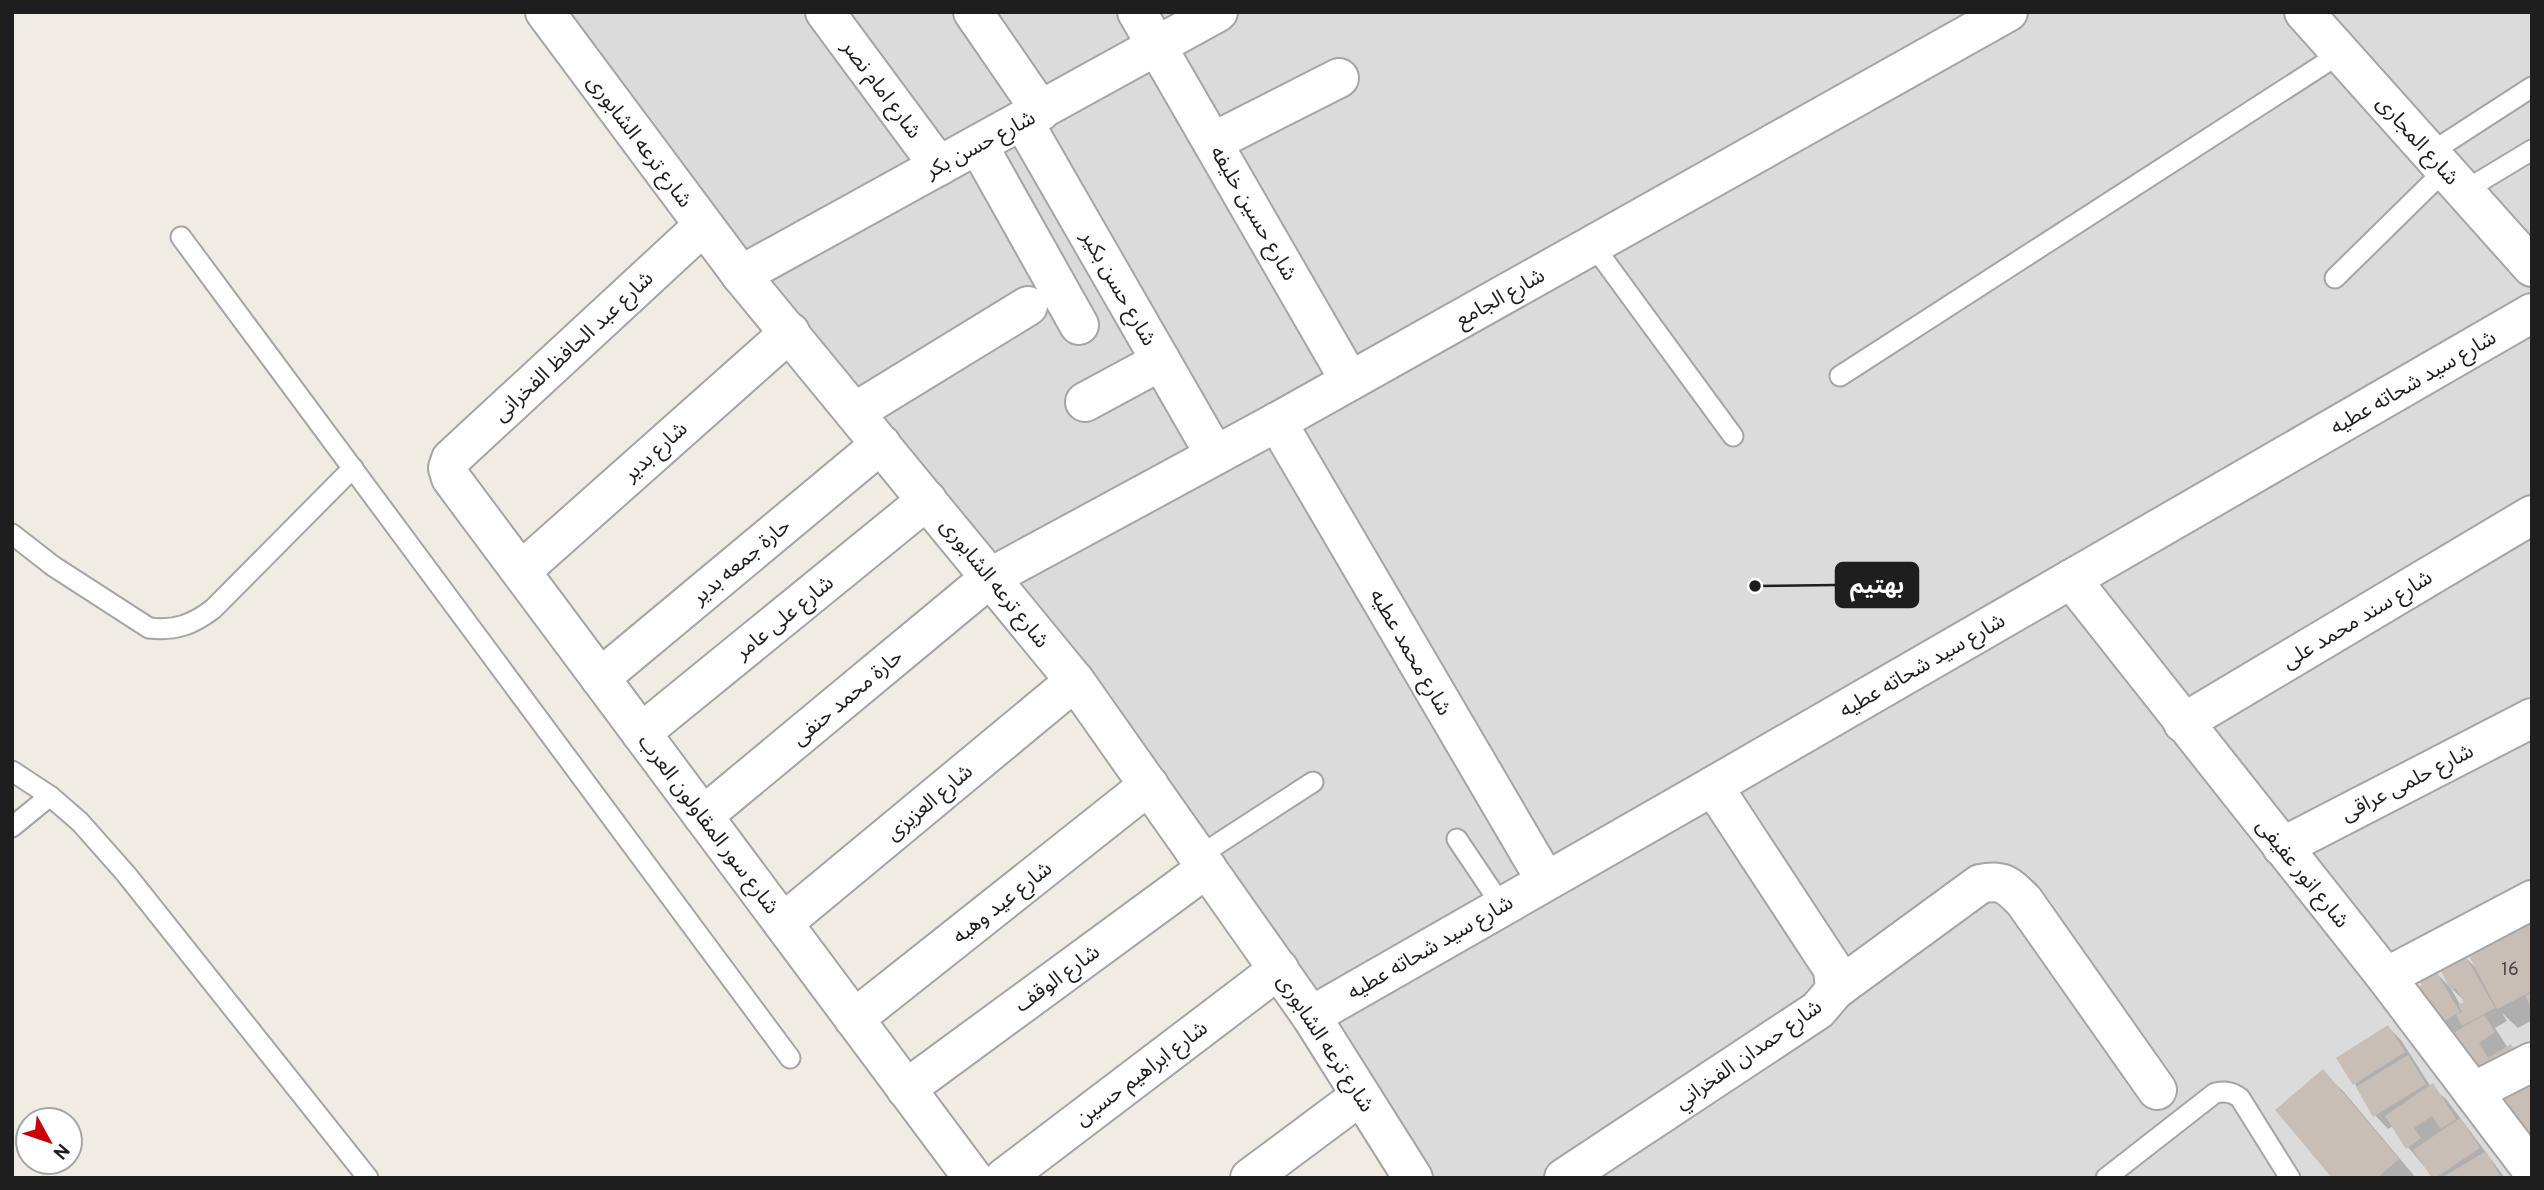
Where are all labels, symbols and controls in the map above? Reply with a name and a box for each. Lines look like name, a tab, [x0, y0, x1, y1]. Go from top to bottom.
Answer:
street label: شارع امام نصر	[833, 34, 927, 145]
street label: شارع ترعه الشابورى	[580, 70, 698, 214]
street label: شارع المجارى	[2370, 90, 2464, 192]
street label: شارع حسن بكر	[920, 105, 1040, 186]
street label: شارع حسين خليفه	[1203, 141, 1302, 286]
street label: شارع حسن بكير	[1073, 225, 1162, 351]
street label: شارع الجامع	[1451, 263, 1550, 334]
street label: شارع عبد الحافظ الفخرانى	[488, 266, 660, 428]
street label: شارع سيد شحاته عطيه	[2326, 325, 2502, 442]
street label: شارع بدير	[618, 416, 694, 489]
street label: حارة جمعه بدير	[686, 513, 797, 612]
street label: شارع ترعه الشابورى	[933, 514, 1054, 654]
callout: بهتيم	[1836, 563, 1918, 607]
street label: شارع سند محمد على	[2278, 565, 2438, 676]
street label: شارع على عامر	[729, 570, 840, 667]
text: بهتيم	[1850, 573, 1904, 602]
street label: شارع محمد عطيه	[1363, 584, 1457, 721]
street label: شارع سيد شحاته عطيه	[1835, 608, 2011, 725]
street label: حارة محمد حنفى	[787, 644, 909, 752]
street label: شارع سور المقاولون العرب	[631, 729, 784, 920]
street label: شارع حلمى عراقى	[2337, 738, 2479, 828]
street label: شارع العزيزى	[881, 759, 979, 847]
street label: شارع انور عفيفى	[2249, 813, 2354, 934]
street label: شارع عيد وهبه	[948, 856, 1058, 951]
street label: شارع سيد شحاته عطيه	[1343, 890, 1519, 1007]
street label: شارع الوقف	[1010, 939, 1106, 1019]
house number: 16	[2501, 959, 2519, 982]
street label: شارع ترعه الشابورى	[1270, 970, 1379, 1118]
street label: شارع حمدان الفخراني	[1670, 994, 1828, 1117]
street label: شارع ابراهيم حسين	[1070, 1015, 1214, 1133]
north arrow	[14, 1106, 84, 1176]
text: N	[47, 1138, 74, 1164]

